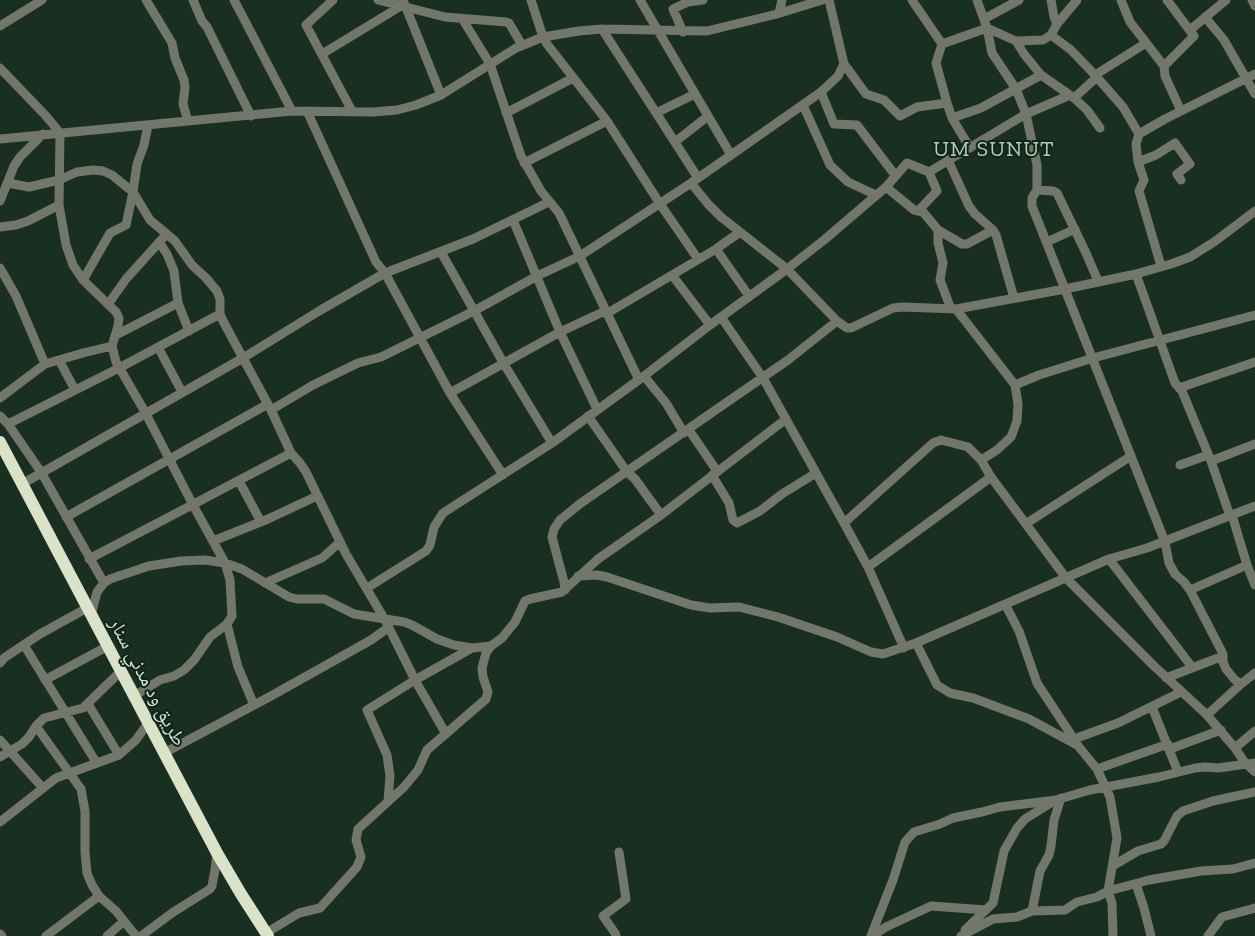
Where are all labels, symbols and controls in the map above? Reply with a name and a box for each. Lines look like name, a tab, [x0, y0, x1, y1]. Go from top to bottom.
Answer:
district label: UM SUNUT	[932, 137, 1056, 163]
street label: طريق ود مدني سنار	[103, 614, 191, 750]

